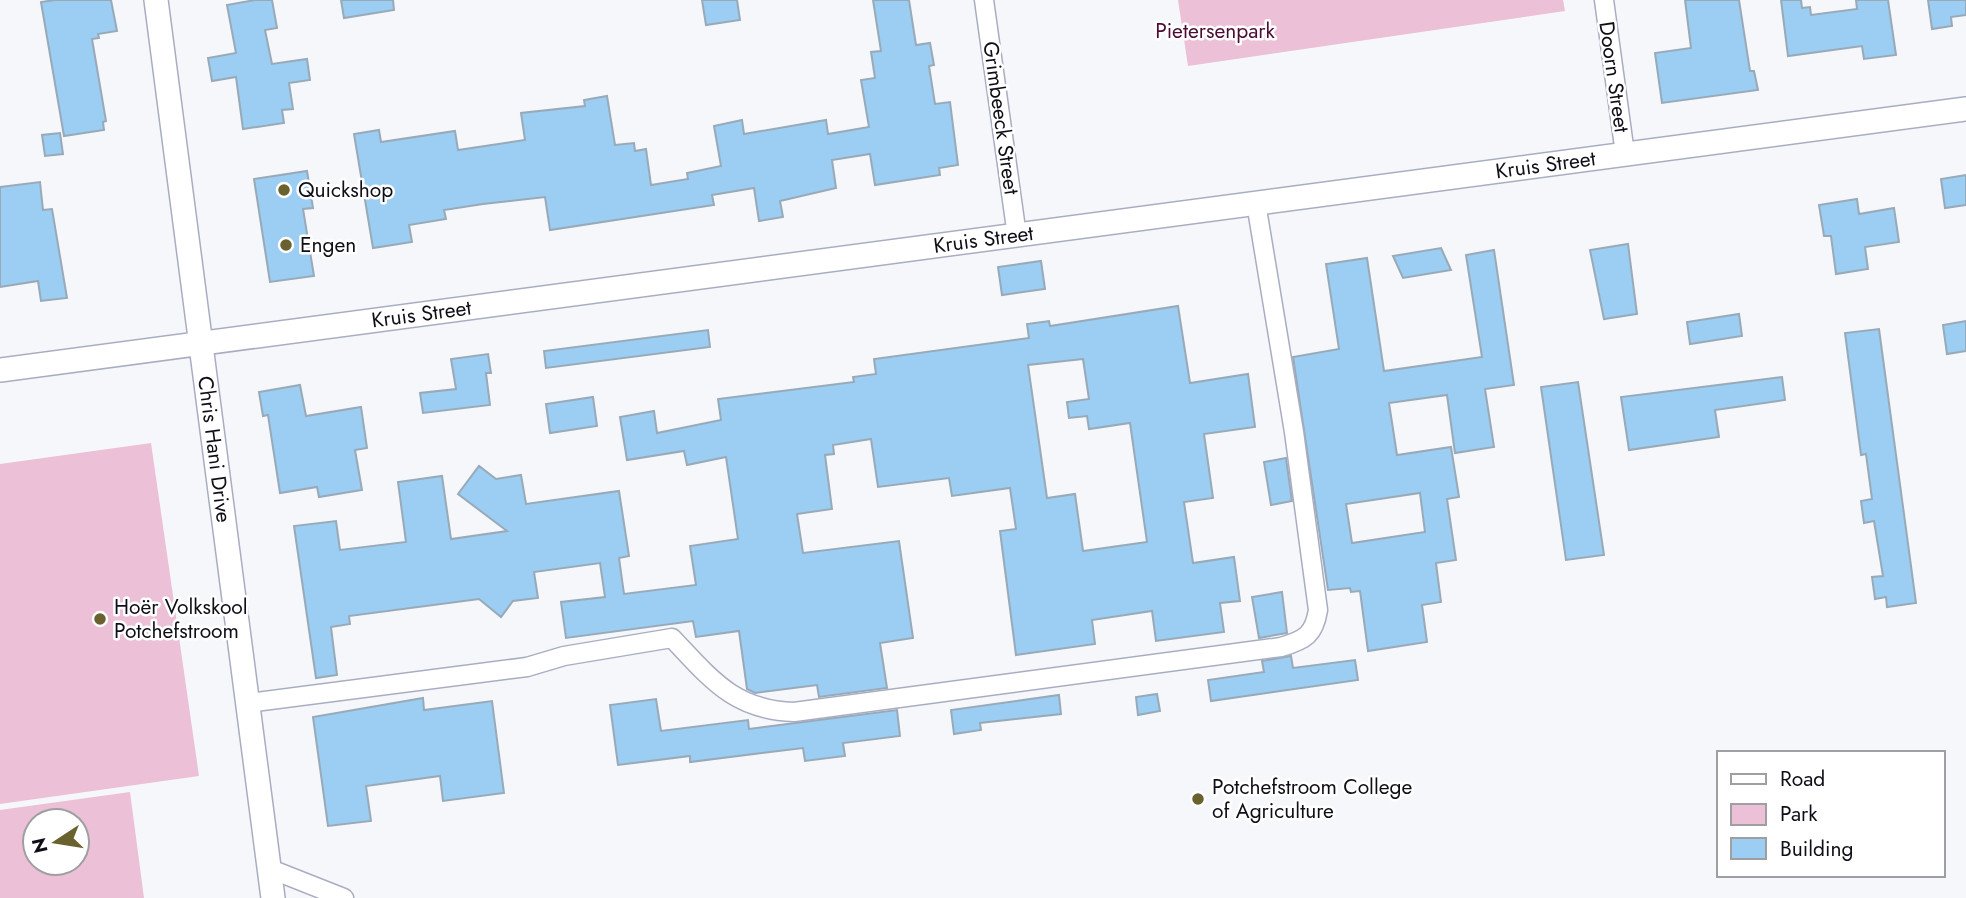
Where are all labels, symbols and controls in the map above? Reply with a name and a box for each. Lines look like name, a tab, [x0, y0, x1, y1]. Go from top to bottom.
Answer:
park label: Pietersenpark	[1155, 16, 1276, 46]
street label: Doorn Street	[1591, 20, 1637, 134]
street label: Grimbeeck Street	[975, 39, 1027, 197]
street label: Kruis Street	[1494, 143, 1597, 186]
place label: Quickshop	[298, 175, 393, 205]
marker: Quickshop	[276, 182, 292, 198]
street label: Kruis Street	[932, 218, 1035, 261]
place label: Engen	[300, 230, 356, 260]
marker: Engen	[278, 237, 294, 253]
street label: Kruis Street	[370, 293, 473, 336]
street label: Chris Hani Drive	[190, 374, 239, 524]
place label: Hoër Volkskool Potchefstroom	[114, 592, 248, 646]
marker: Hoër Volkskool Potchefstroom	[92, 611, 108, 627]
legend	[1717, 751, 1945, 877]
text: Road	[1780, 764, 1825, 794]
place label: Potchefstroom College of Agriculture	[1212, 772, 1413, 826]
marker: Potchefstroom College of Agriculture	[1190, 791, 1206, 807]
text: Park	[1780, 799, 1818, 829]
north arrow	[21, 807, 91, 877]
text: Building	[1780, 834, 1853, 864]
text: N	[25, 835, 55, 856]

